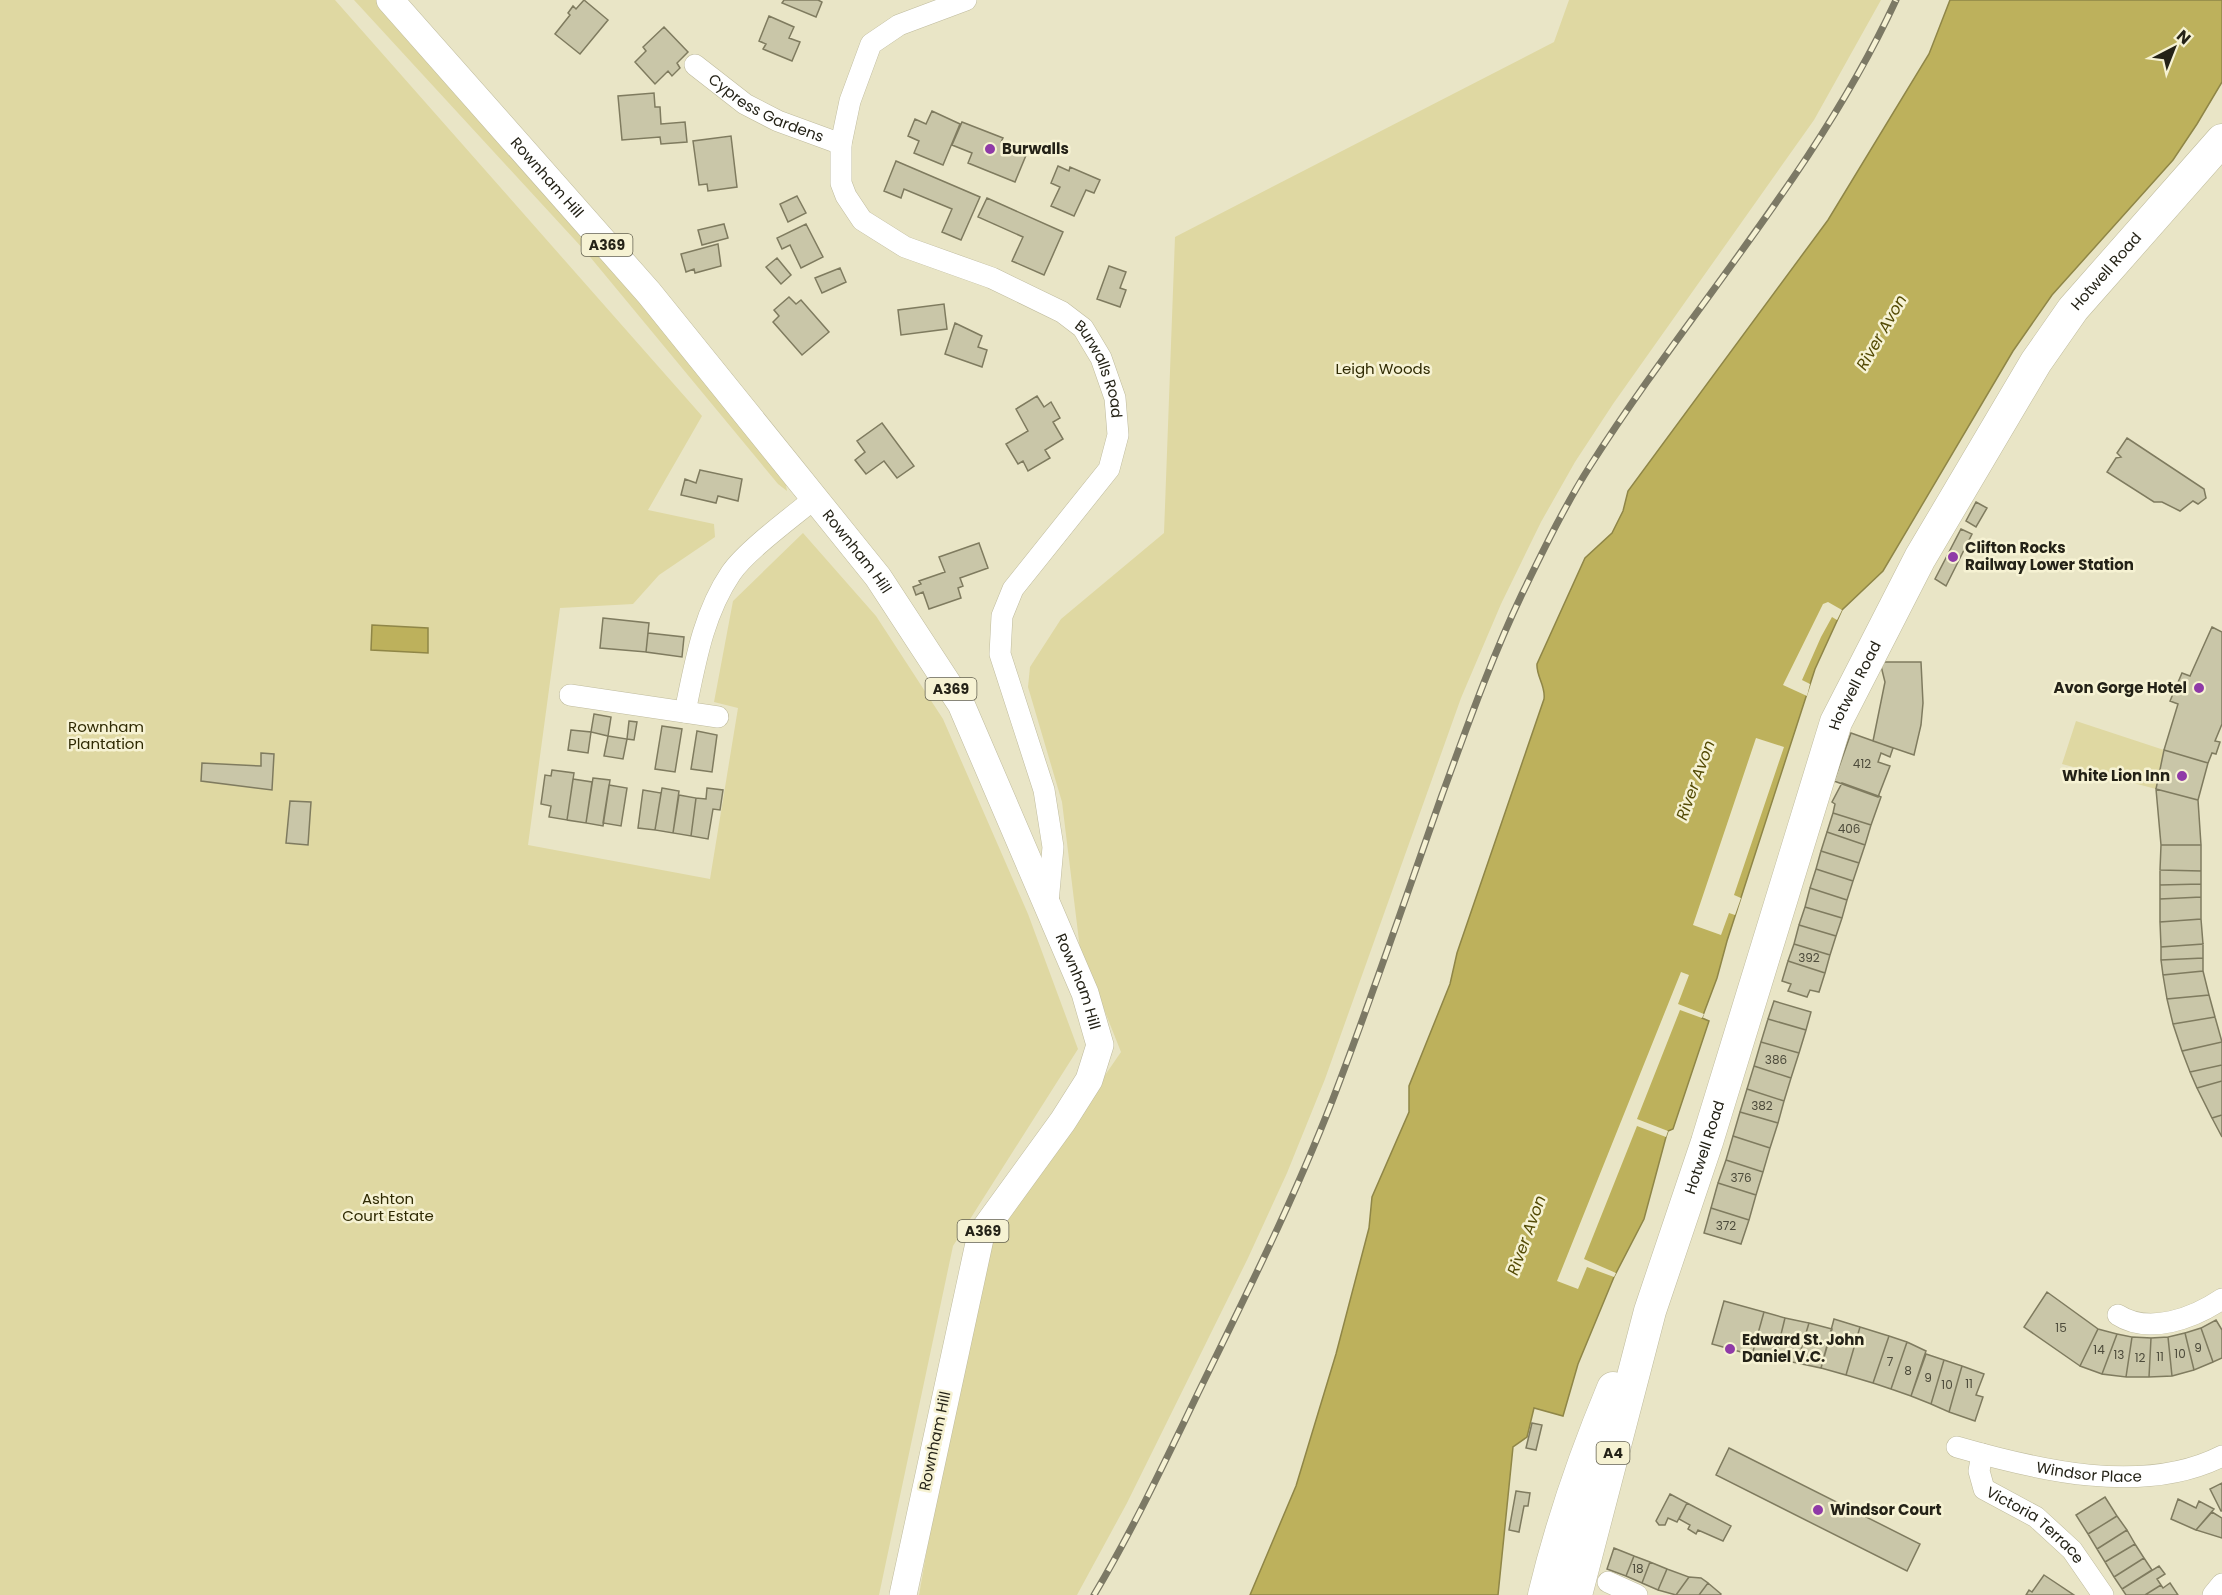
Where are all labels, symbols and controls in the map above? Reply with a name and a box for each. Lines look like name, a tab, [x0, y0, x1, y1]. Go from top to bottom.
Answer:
north arrow	[2144, 18, 2204, 78]
text: N	[2172, 25, 2196, 50]
street label: Cypress Gardens	[704, 68, 827, 147]
street label: Rownham Hill	[506, 132, 589, 222]
place label: Burwalls	[1002, 138, 1069, 159]
marker: Burwalls	[983, 142, 997, 156]
street label: Hotwell Road	[2066, 228, 2146, 315]
road number: A369	[582, 234, 632, 256]
water label: River Avon	[1851, 290, 1912, 374]
street label: Burwalls Road	[1071, 315, 1128, 419]
park label: Leigh Woods	[1335, 358, 1431, 379]
street label: Rownham Hill	[818, 505, 897, 597]
place label: Clifton Rocks Railway Lower Station	[1965, 537, 2134, 575]
marker: Clifton Rocks Railway Lower Station	[1946, 550, 1960, 564]
street label: Hotwell Road	[1823, 637, 1886, 733]
place label: Avon Gorge Hotel	[2053, 677, 2187, 698]
road number: A369	[926, 678, 976, 700]
marker: Avon Gorge Hotel	[2192, 681, 2206, 695]
park label: Rownham Plantation	[68, 716, 144, 754]
water label: River Avon	[1670, 737, 1721, 823]
house number: 412	[1853, 755, 1871, 772]
place label: White Lion Inn	[2062, 765, 2170, 786]
marker: White Lion Inn	[2175, 769, 2189, 783]
house number: 406	[1838, 820, 1860, 837]
street label: Rownham Hill	[1051, 930, 1106, 1032]
house number: 392	[1798, 949, 1820, 966]
house number: 386	[1765, 1051, 1787, 1068]
house number: 382	[1751, 1097, 1773, 1114]
street label: Hotwell Road	[1679, 1098, 1729, 1197]
house number: 376	[1730, 1169, 1752, 1186]
park label: Ashton Court Estate	[342, 1188, 434, 1226]
water label: River Avon	[1501, 1192, 1552, 1278]
house number: 372	[1716, 1217, 1736, 1234]
road number: A369	[958, 1220, 1008, 1242]
house number: 15	[2055, 1319, 2067, 1336]
place label: Edward St. John Daniel V.C.	[1742, 1329, 1864, 1367]
house number: 9	[2194, 1339, 2202, 1356]
house number: 14	[2093, 1341, 2105, 1358]
marker: Edward St. John Daniel V.C.	[1723, 1342, 1737, 1356]
house number: 10	[2174, 1345, 2186, 1362]
house number: 13	[2114, 1346, 2124, 1363]
house number: 11	[2156, 1348, 2164, 1365]
house number: 12	[2135, 1349, 2145, 1366]
house number: 7	[1887, 1353, 1894, 1370]
house number: 8	[1904, 1362, 1912, 1379]
house number: 9	[1924, 1369, 1932, 1386]
house number: 11	[1965, 1375, 1973, 1392]
house number: 10	[1941, 1376, 1953, 1393]
street label: Rownham Hill	[914, 1389, 955, 1493]
road number: A4	[1596, 1442, 1630, 1464]
street label: Windsor Place	[2035, 1456, 2142, 1487]
street label: Victoria Terrace	[1983, 1481, 2089, 1568]
place label: Windsor Court	[1830, 1499, 1942, 1520]
marker: Windsor Court	[1811, 1503, 1825, 1517]
house number: 18	[1632, 1560, 1644, 1577]

